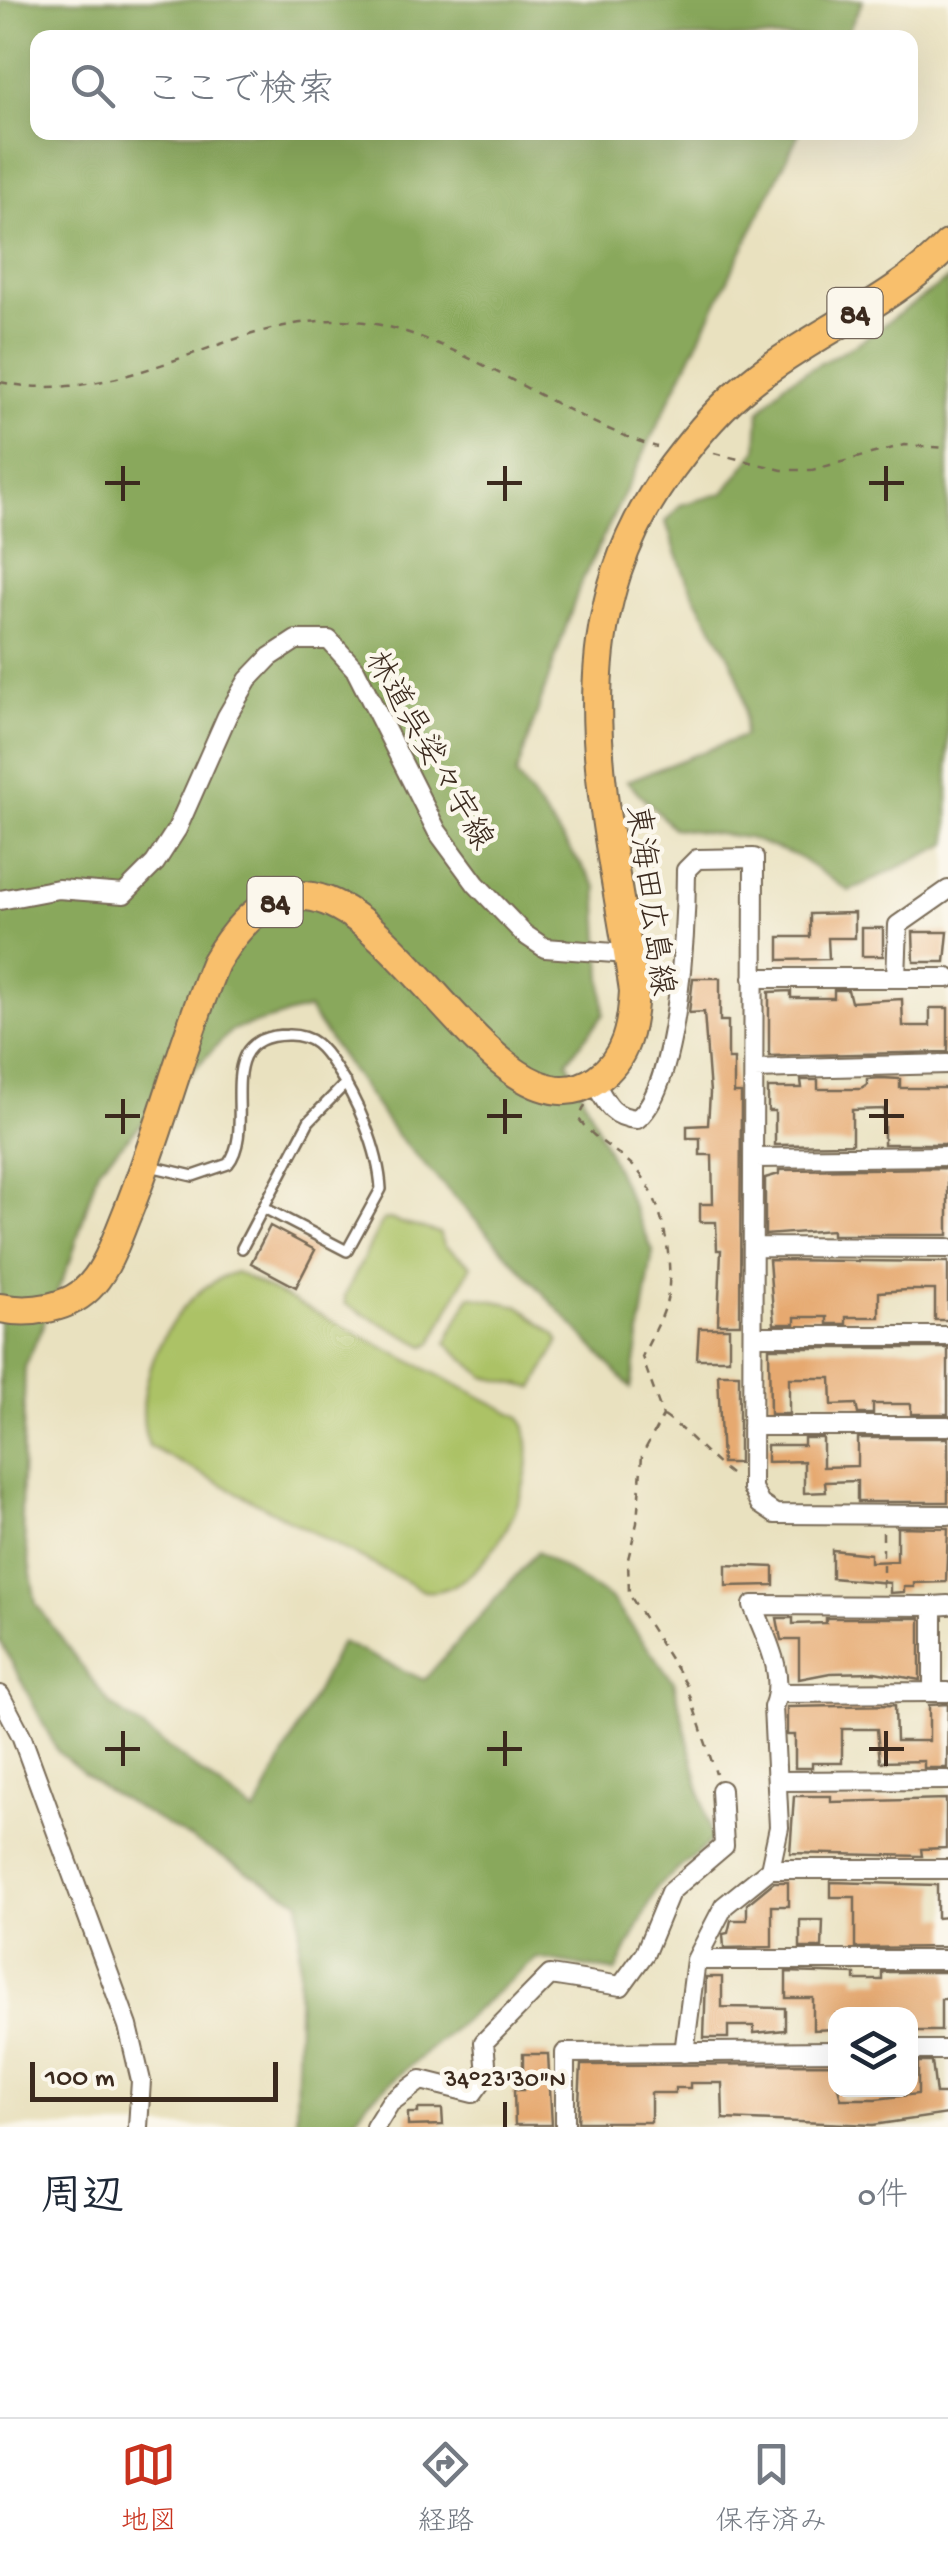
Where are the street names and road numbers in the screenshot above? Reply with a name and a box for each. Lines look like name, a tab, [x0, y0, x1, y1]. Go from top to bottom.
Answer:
road number: 84	[828, 288, 882, 338]
street label: 林道呉娑々宇線	[354, 644, 501, 858]
street label: 東海田広島線	[615, 803, 681, 998]
road number: 84	[248, 877, 302, 927]

